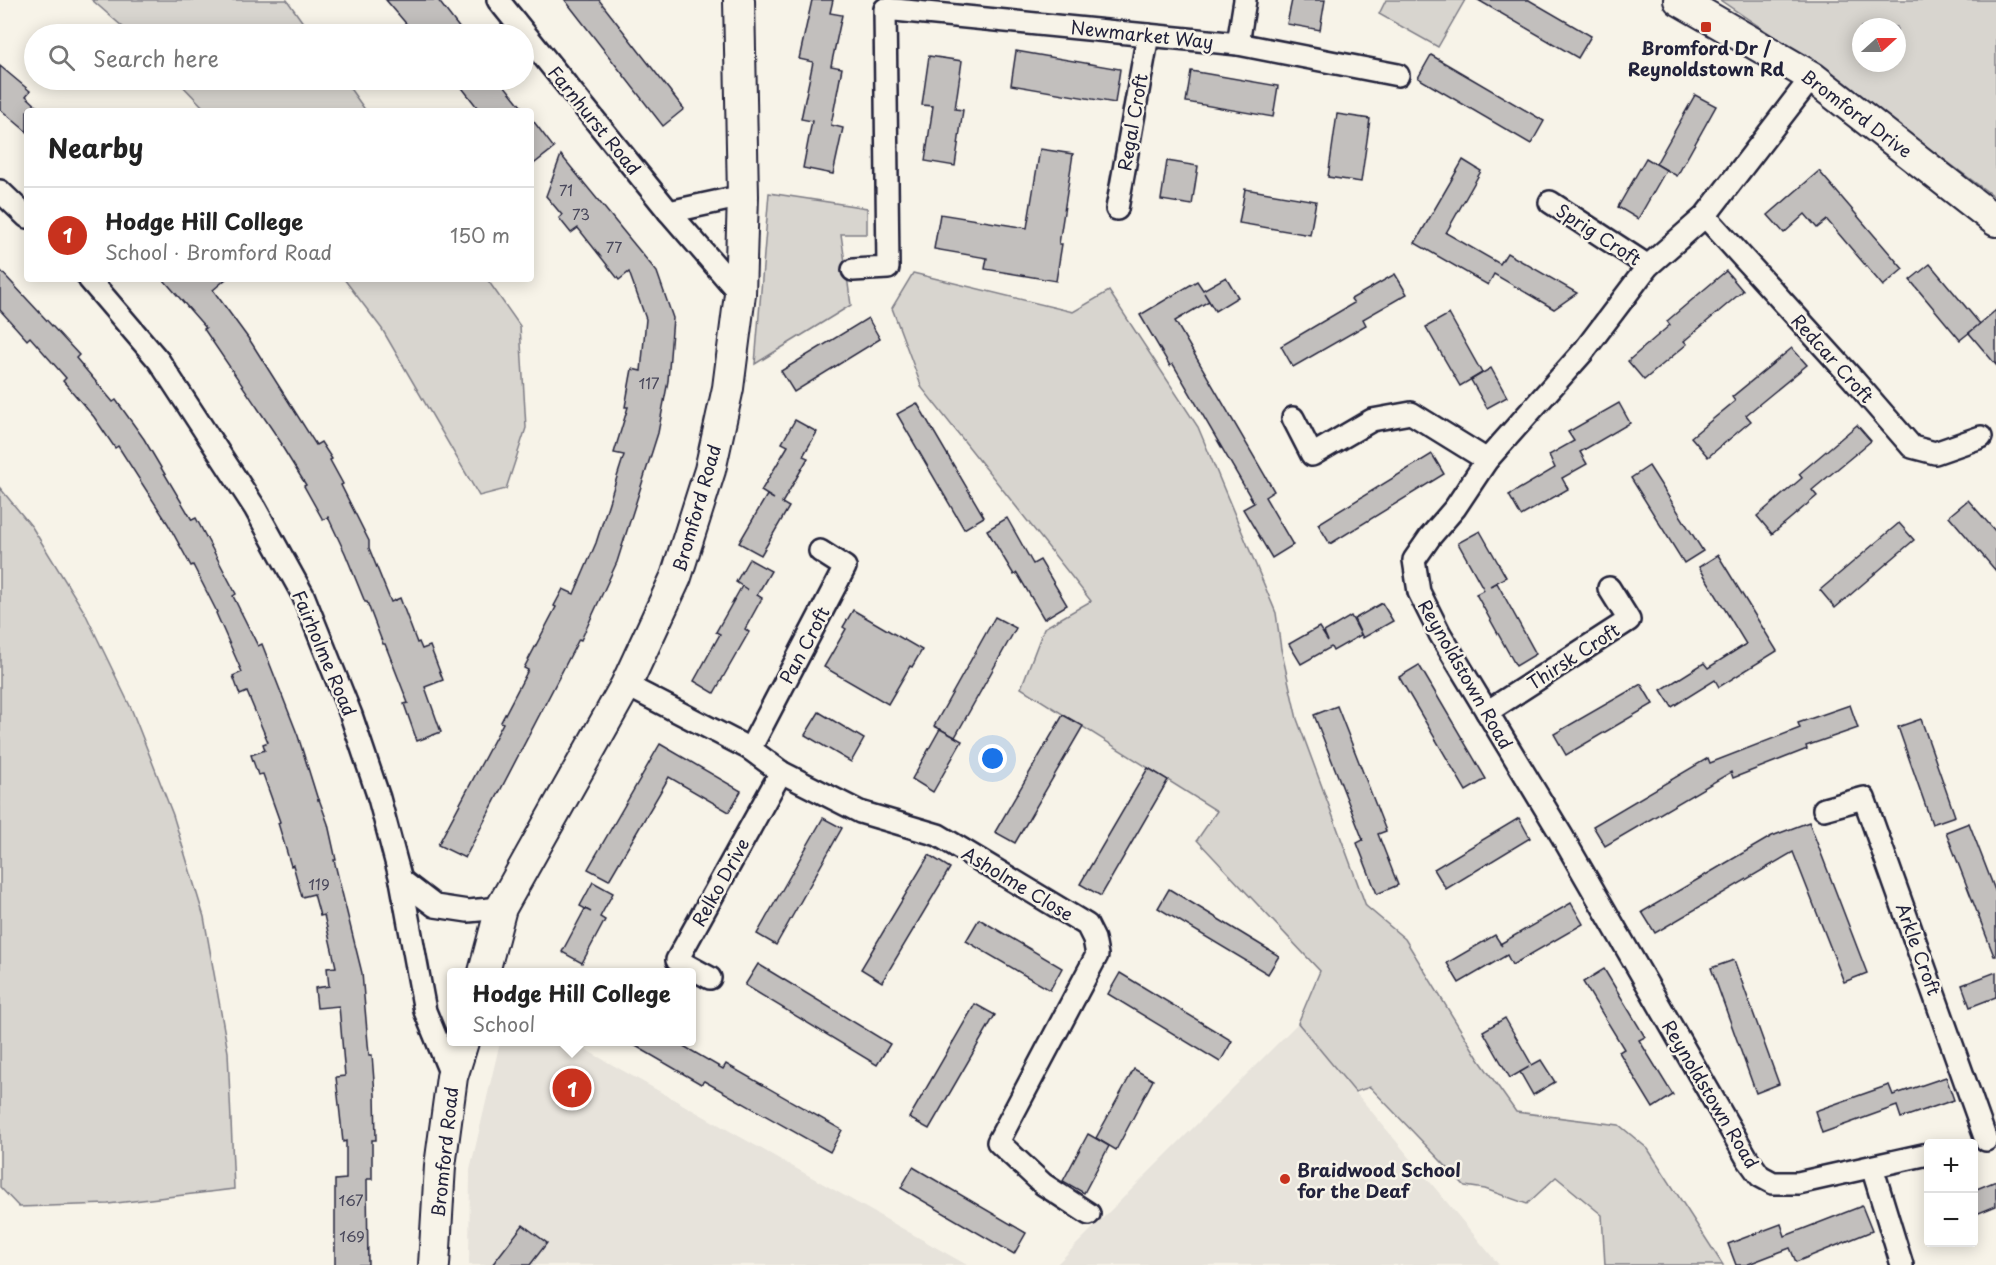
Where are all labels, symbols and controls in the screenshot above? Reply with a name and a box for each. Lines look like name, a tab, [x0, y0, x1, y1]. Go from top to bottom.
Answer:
street label: Newmarket Way	[1069, 13, 1215, 55]
north arrow	[1852, 18, 1906, 72]
marker: Bromford Dr / Reynoldstown Rd	[1699, 20, 1713, 34]
search box	[24, 24, 534, 90]
place label: Bromford Dr / Reynoldstown Rd	[1628, 34, 1784, 82]
icon: search	[45, 41, 78, 74]
text: Search here	[93, 41, 219, 74]
street label: Farnhurst Road	[542, 59, 648, 181]
street label: Bromford Drive	[1796, 62, 1918, 164]
street label: Regal Croft	[1110, 71, 1154, 173]
text: Nearby	[48, 128, 143, 167]
house number: 71	[559, 178, 573, 201]
street label: Sprig Croft	[1551, 196, 1647, 272]
house number: 73	[572, 202, 590, 225]
text: Hodge Hill College	[105, 204, 303, 237]
text: 1	[63, 220, 72, 250]
text: 150 m	[450, 220, 510, 250]
house number: 77	[606, 235, 622, 258]
text: School · Bromford Road	[105, 237, 332, 267]
street label: Redcar Croft	[1786, 307, 1880, 409]
house number: 117	[638, 371, 660, 394]
street label: Bromford Road	[665, 441, 727, 575]
street label: Fairholme Road	[286, 586, 364, 720]
street label: Reynoldstown Road	[1412, 594, 1520, 754]
street label: Pan Croft	[772, 601, 836, 689]
street label: Thirsk Croft	[1521, 616, 1625, 696]
your location	[978, 744, 1007, 773]
street label: Relko Drive	[685, 833, 755, 931]
street label: Asholme Close	[957, 839, 1079, 927]
house number: 119	[308, 872, 330, 895]
street label: Arkle Croft	[1890, 899, 1948, 999]
popup	[447, 968, 696, 1046]
text: Hodge Hill College	[472, 976, 671, 1009]
text: School	[472, 1009, 535, 1039]
street label: Reynoldstown Road	[1656, 1015, 1766, 1173]
pin: 1	[552, 1066, 592, 1110]
street label: Bromford Road	[424, 1085, 464, 1219]
map controls	[1924, 1139, 1978, 1247]
button: +	[1924, 1139, 1978, 1193]
place label: Braidwood School for the Deaf	[1297, 1156, 1461, 1204]
marker: Braidwood School for the Deaf	[1278, 1172, 1292, 1186]
house number: 167	[339, 1188, 364, 1211]
button: −	[1924, 1193, 1978, 1247]
house number: 169	[339, 1224, 365, 1247]

